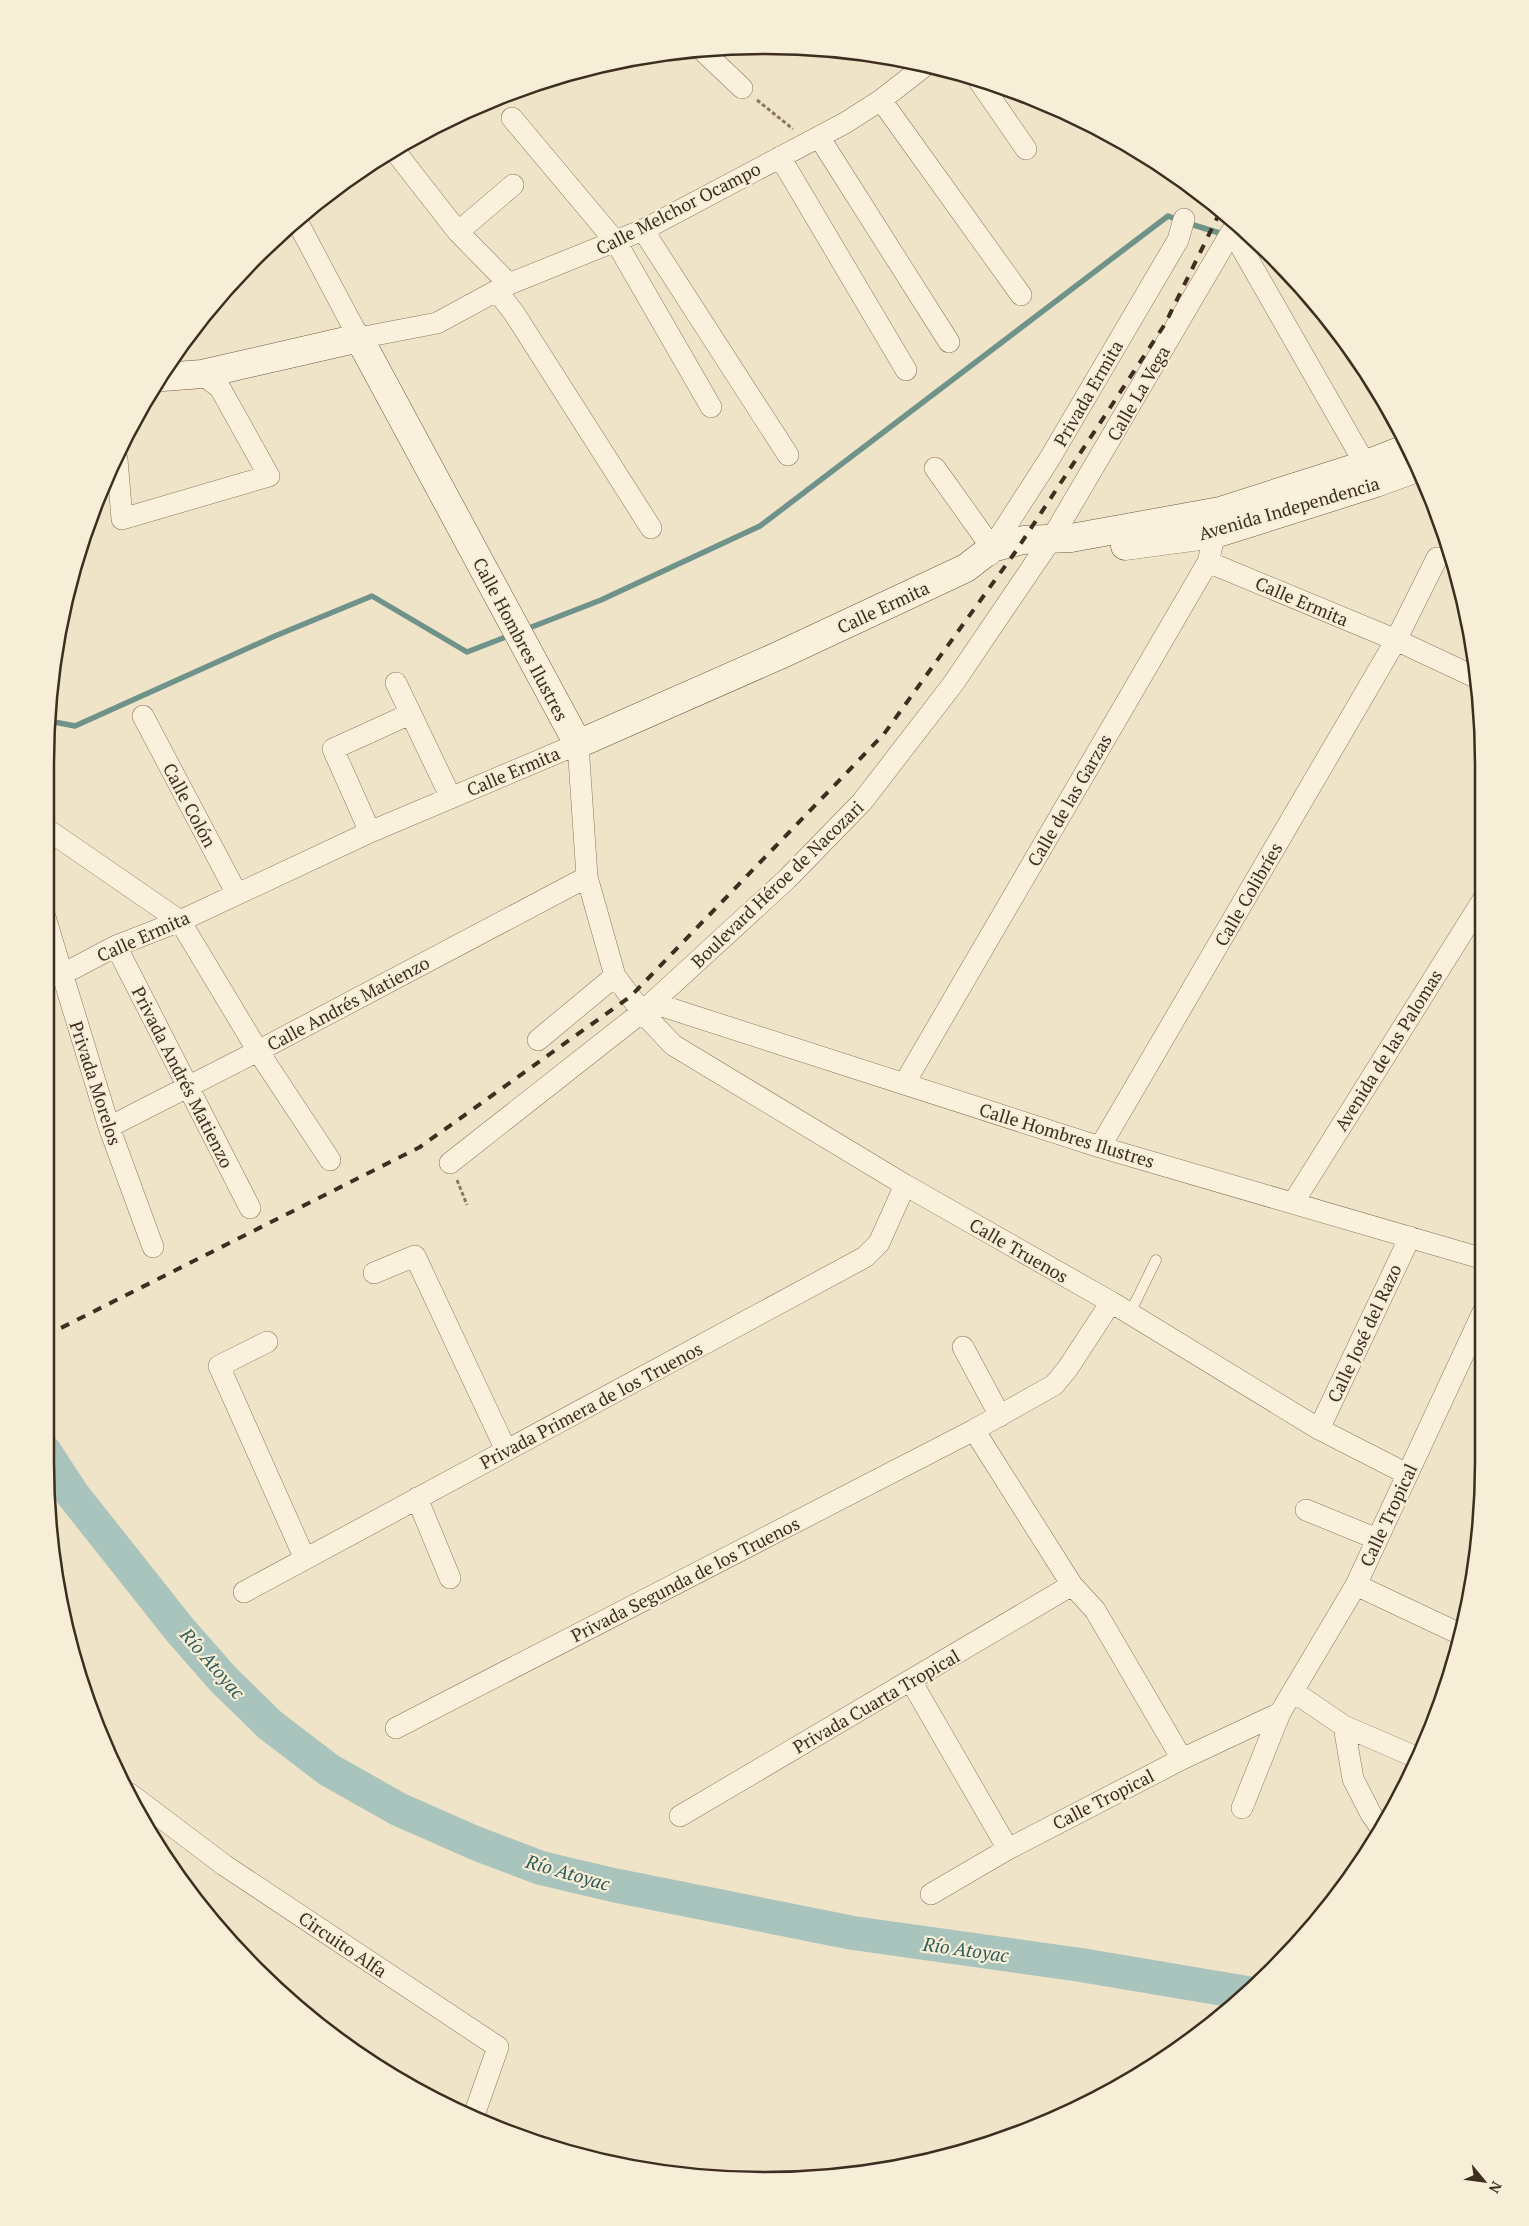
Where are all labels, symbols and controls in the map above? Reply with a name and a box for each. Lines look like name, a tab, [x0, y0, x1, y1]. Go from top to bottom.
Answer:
street label: Calle Melchor Ocampo	[592, 156, 764, 260]
street label: Privada Ermita	[1048, 336, 1128, 450]
street label: Calle La Vega	[1101, 341, 1175, 445]
street label: Avenida Independencia	[1196, 471, 1382, 545]
street label: Calle Hombres Ilustres	[468, 553, 574, 725]
street label: Calle Ermita	[1252, 571, 1352, 631]
street label: Calle Ermita	[833, 575, 933, 639]
street label: Calle de las Garzas	[1021, 729, 1117, 871]
street label: Calle Ermita	[463, 741, 563, 801]
street label: Calle Colón	[158, 759, 222, 852]
street label: Boulevard Héroe de Nacozari	[686, 795, 868, 973]
street label: Calle Colibríes	[1209, 838, 1287, 950]
street label: Calle Ermita	[93, 905, 193, 967]
street label: Calle Andrés Matienzo	[263, 950, 433, 1056]
street label: Avenida de las Palomas	[1329, 965, 1447, 1135]
street label: Privada Andrés Matienzo	[127, 982, 239, 1172]
street label: Privada Morelos	[65, 1018, 127, 1148]
street label: Calle Hombres Ilustres	[977, 1097, 1157, 1173]
street label: Calle Truenos	[965, 1212, 1073, 1288]
street label: Calle José del Razo	[1321, 1260, 1407, 1406]
street label: Privada Primera de los Truenos	[475, 1336, 707, 1474]
street label: Calle Tropical	[1354, 1460, 1422, 1570]
street label: Privada Segunda de los Truenos	[567, 1511, 803, 1647]
water label: Río Atoyac	[175, 1621, 251, 1704]
street label: Privada Cuarta Tropical	[788, 1643, 964, 1759]
street label: Calle Tropical	[1048, 1763, 1158, 1835]
water label: Río Atoyac	[522, 1848, 614, 1896]
street label: Circuito Alfa	[294, 1906, 392, 1982]
water label: Río Atoyac	[921, 1930, 1011, 1968]
north arrow	[1459, 2156, 1509, 2206]
text: N	[1485, 2178, 1507, 2197]

